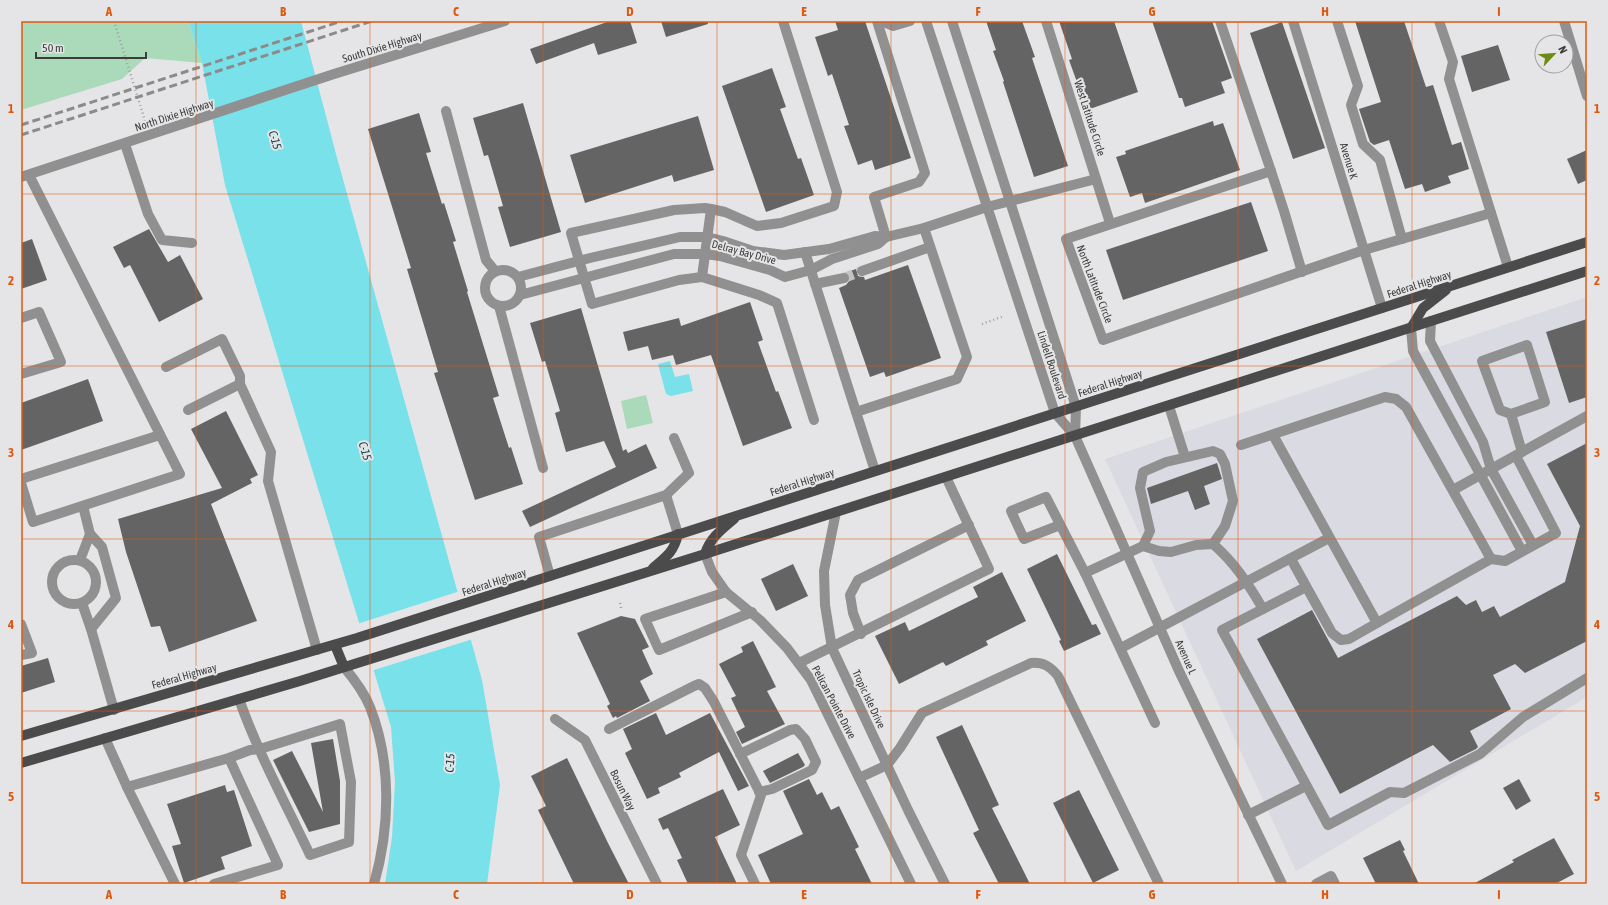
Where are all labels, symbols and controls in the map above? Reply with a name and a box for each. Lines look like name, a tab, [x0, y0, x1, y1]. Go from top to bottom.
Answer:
text: A	[105, 4, 113, 19]
text: B	[280, 4, 287, 19]
text: C	[453, 4, 459, 19]
text: D	[626, 4, 634, 19]
text: E	[801, 4, 807, 19]
text: F	[975, 4, 981, 19]
text: G	[1149, 4, 1156, 19]
text: H	[1321, 4, 1329, 19]
text: I	[1497, 4, 1501, 19]
street label: South Dixie Highway	[341, 29, 424, 65]
scale bar	[36, 34, 146, 60]
north arrow	[1534, 34, 1574, 74]
text: 50 m	[42, 41, 64, 55]
text: N	[1556, 44, 1570, 55]
street label: West Latitude Circle	[1072, 79, 1108, 157]
street label: North Dixie Highway	[133, 96, 215, 133]
text: 1	[8, 101, 14, 116]
text: 1	[1594, 101, 1600, 116]
water label: C-15	[266, 129, 284, 151]
street label: Avenue K	[1338, 141, 1360, 181]
street label: Delray Bay Drive	[711, 238, 777, 266]
street label: North Latitude Circle	[1075, 243, 1115, 325]
street label: Federal Highway	[1385, 268, 1453, 300]
text: 2	[8, 273, 14, 288]
text: 2	[1594, 273, 1600, 288]
street label: Lindell Boulevard	[1035, 329, 1069, 401]
street label: Federal Highway	[1076, 367, 1144, 399]
water label: C-15	[356, 440, 374, 462]
text: 3	[8, 445, 14, 460]
text: 3	[1594, 445, 1600, 460]
street label: Federal Highway	[768, 466, 836, 498]
street label: Federal Highway	[460, 566, 528, 598]
text: 4	[7, 617, 14, 632]
text: 4	[1593, 617, 1600, 632]
street label: Avenue L	[1173, 638, 1199, 677]
street label: Federal Highway	[150, 661, 218, 691]
street label: Pelican Pointe Drive	[810, 663, 858, 741]
street label: Tropic Isle Drive	[850, 668, 888, 730]
water label: C-15	[443, 753, 458, 773]
street label: Bosun Way	[608, 768, 638, 813]
text: 5	[8, 789, 14, 804]
text: 5	[1594, 789, 1600, 804]
text: A	[105, 887, 113, 902]
text: B	[280, 887, 287, 902]
text: C	[453, 887, 459, 902]
text: D	[626, 887, 634, 902]
text: E	[801, 887, 807, 902]
text: F	[975, 887, 981, 902]
text: G	[1149, 887, 1156, 902]
text: H	[1321, 887, 1329, 902]
text: I	[1497, 887, 1501, 902]

